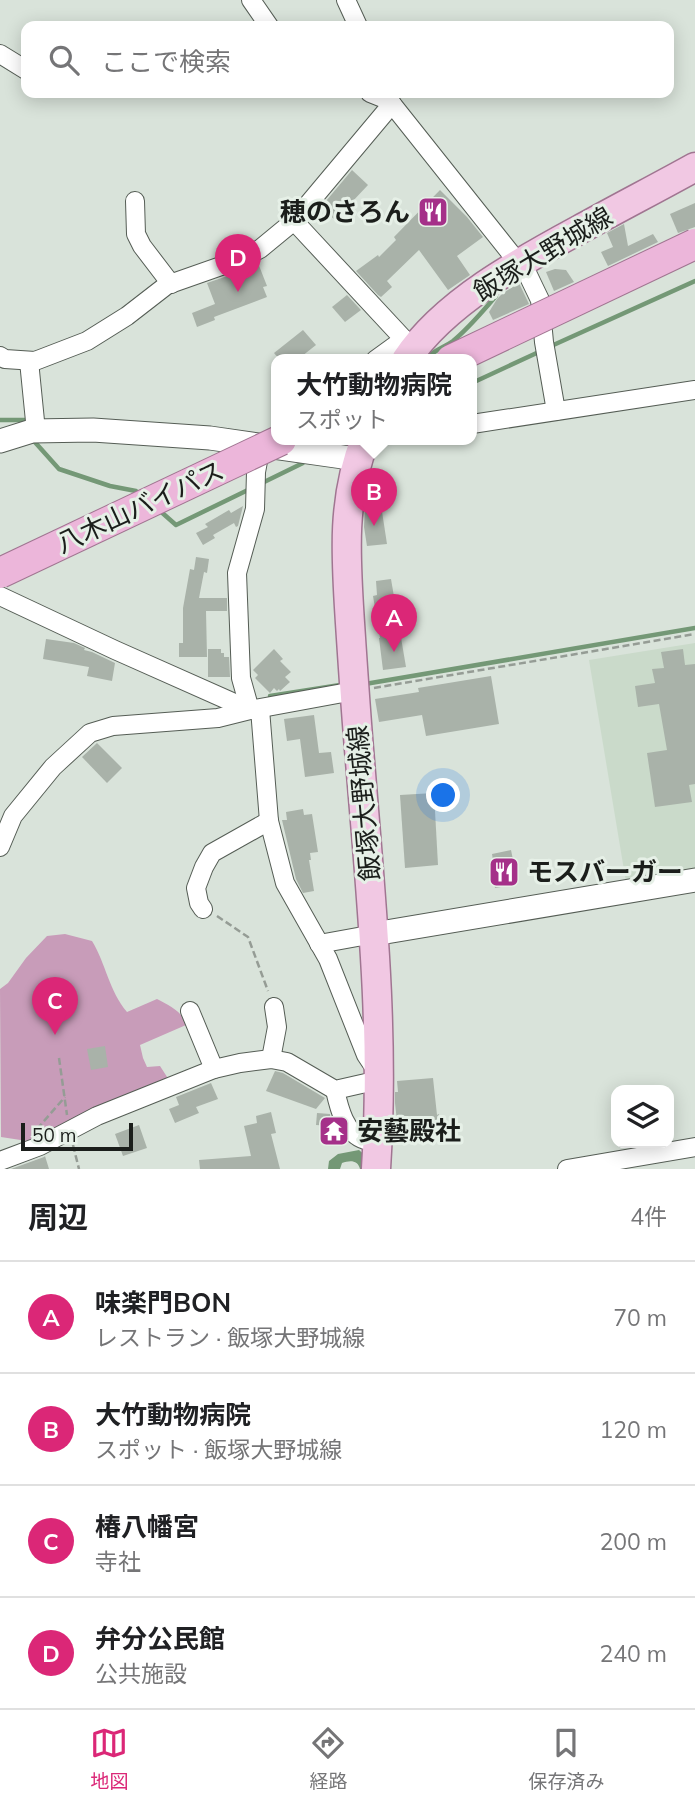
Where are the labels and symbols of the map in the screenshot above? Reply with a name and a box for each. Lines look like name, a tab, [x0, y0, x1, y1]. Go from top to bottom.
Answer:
place label: 穂のさろん	[280, 195, 410, 228]
restaurant icon: 穂のさろん	[416, 195, 450, 229]
street label: 飯塚大野城線	[467, 199, 618, 308]
pin: D	[215, 234, 261, 292]
street label: 八木山バイパス	[51, 453, 229, 560]
pin: B	[351, 468, 397, 526]
pin: A	[371, 594, 417, 652]
street label: 飯塚大野城線	[340, 724, 387, 882]
your location	[426, 778, 460, 812]
restaurant icon: モスバーガー	[487, 855, 521, 889]
place label: モスバーガー	[527, 855, 683, 888]
pin: C	[32, 977, 78, 1035]
temple icon: 安藝殿社	[317, 1114, 351, 1148]
place label: 安藝殿社	[357, 1114, 461, 1147]
scale bar	[21, 1120, 133, 1152]

